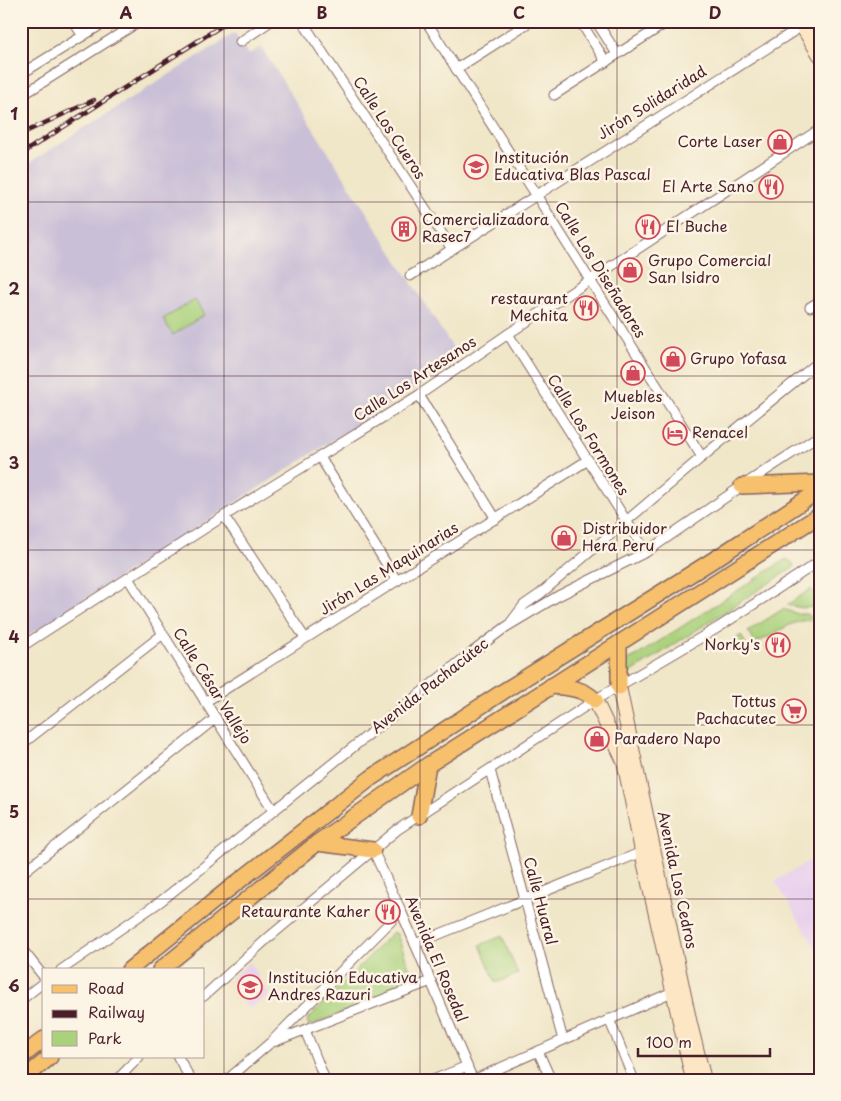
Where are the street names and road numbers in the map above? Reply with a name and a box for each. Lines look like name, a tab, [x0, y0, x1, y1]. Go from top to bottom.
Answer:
street label: Jirón Solidaridad	[592, 59, 710, 144]
street label: Calle Los Cueros	[348, 71, 432, 183]
street label: Calle Los Diseñadores	[550, 196, 653, 342]
street label: Calle Los Artesanos	[348, 329, 480, 426]
street label: Calle Los Formones	[543, 369, 636, 500]
street label: Jirón Las Maquinarias	[314, 515, 462, 620]
street label: Calle César Vallejo	[168, 622, 258, 748]
street label: Avenida Pachacútec	[365, 631, 493, 738]
street label: Avenida Los Cedros	[653, 809, 704, 951]
street label: Calle Huaral	[519, 854, 564, 947]
street label: Avenida El Rosedal	[400, 892, 474, 1025]

